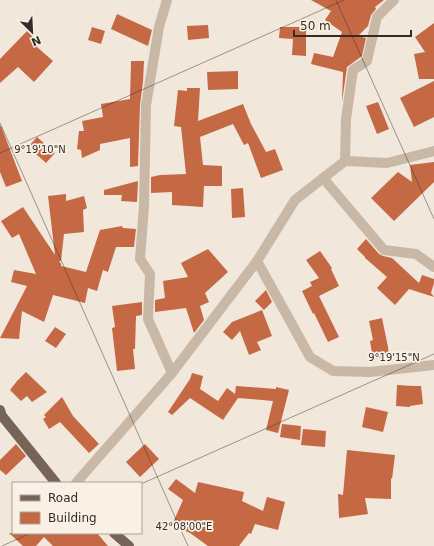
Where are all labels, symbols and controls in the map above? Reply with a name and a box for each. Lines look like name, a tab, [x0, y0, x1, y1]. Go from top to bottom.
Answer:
north arrow	[12, 12, 52, 52]
scale bar	[294, 12, 411, 38]
text: 50 m	[300, 19, 331, 33]
text: N	[29, 33, 43, 48]
text: 9°19'10"N	[14, 144, 66, 155]
text: 9°19'15"N	[368, 352, 420, 363]
legend	[12, 482, 142, 534]
text: Road	[48, 491, 78, 505]
text: Building	[48, 511, 97, 525]
text: 42°08'00"E	[156, 521, 212, 532]

